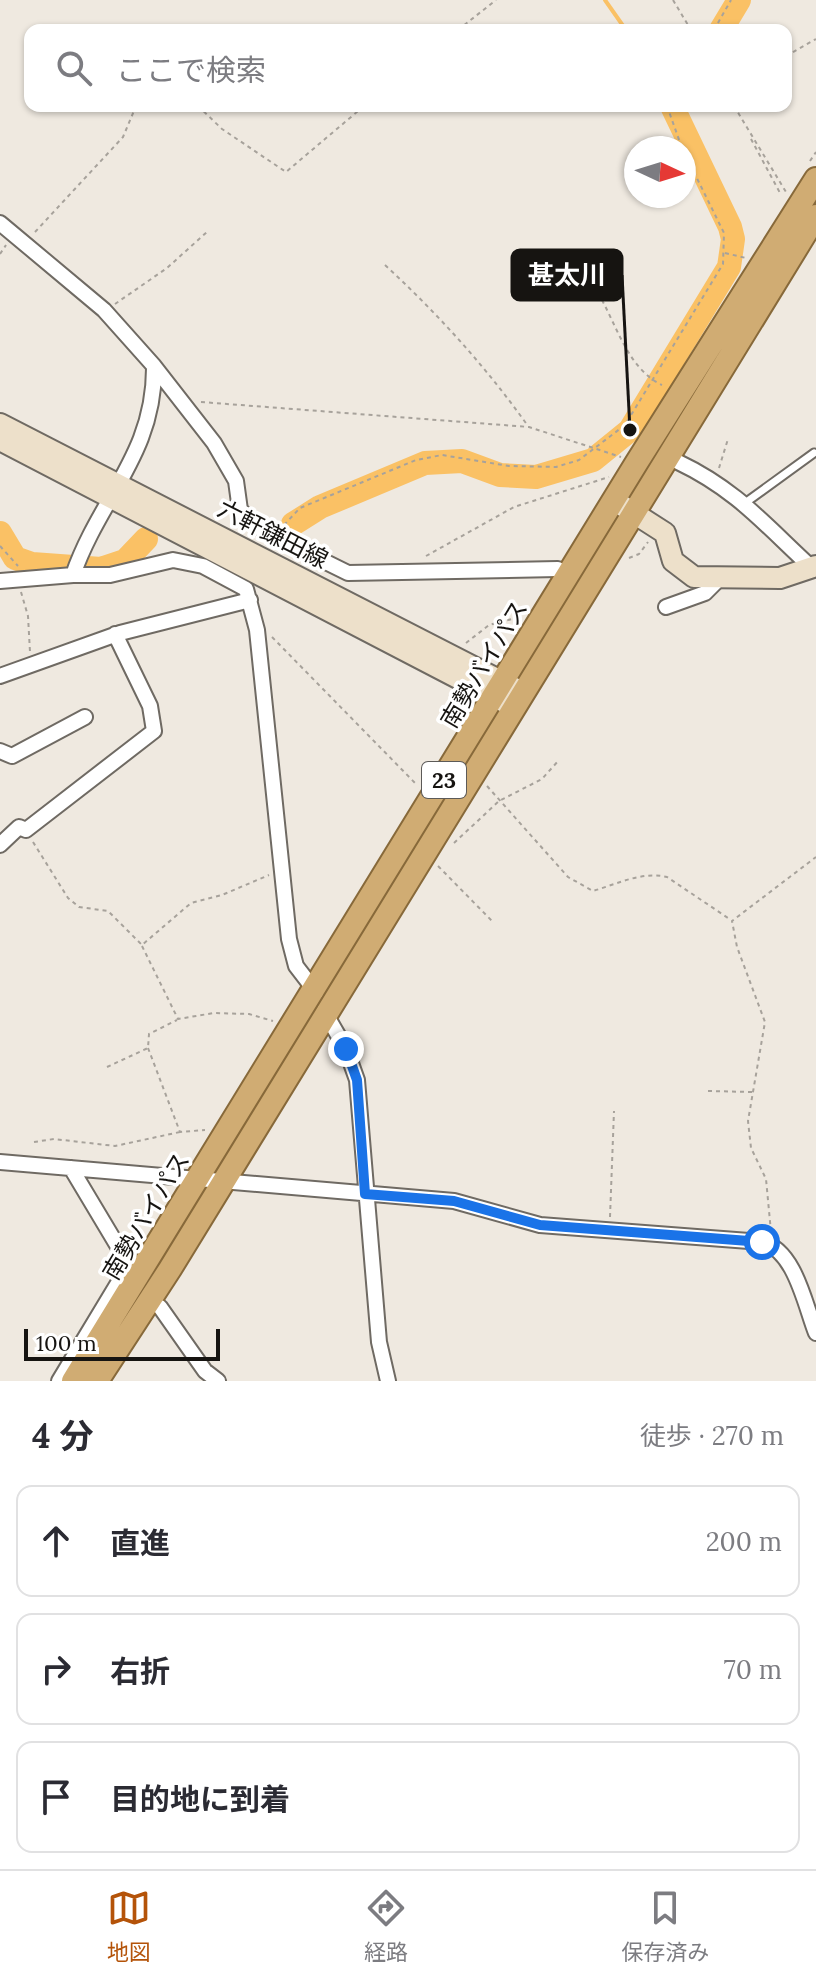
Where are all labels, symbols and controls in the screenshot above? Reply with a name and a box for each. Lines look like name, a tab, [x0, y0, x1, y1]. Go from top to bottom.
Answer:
search box	[24, 24, 792, 112]
icon: search	[52, 46, 96, 90]
text: ここで検索	[116, 51, 266, 89]
north arrow	[624, 136, 696, 208]
callout: 甚太川	[512, 250, 622, 300]
text: 甚太川	[528, 258, 606, 291]
street label: 六軒鎌田線	[213, 493, 333, 575]
street label: 南勢バイパス	[434, 595, 534, 733]
road number: 23	[422, 762, 466, 798]
route end	[328, 1031, 364, 1067]
street label: 南勢バイパス	[96, 1147, 196, 1285]
route start	[744, 1224, 780, 1260]
scale bar	[24, 1325, 220, 1361]
text: 100 m	[36, 1329, 97, 1357]
text: 4 分	[32, 1414, 94, 1457]
text: 徒歩 · 270 m	[640, 1419, 784, 1452]
icon: ahead	[34, 1519, 78, 1563]
text: 直進	[110, 1524, 170, 1562]
text: 200 m	[706, 1525, 782, 1558]
icon: right	[34, 1647, 78, 1691]
text: 右折	[110, 1652, 170, 1690]
text: 70 m	[724, 1653, 782, 1686]
icon: arrive	[34, 1775, 78, 1819]
text: 目的地に到着	[110, 1780, 290, 1818]
tab: 地図	[107, 1886, 151, 1966]
tab: 経路	[364, 1886, 408, 1966]
tab: 保存済み	[621, 1886, 709, 1966]

